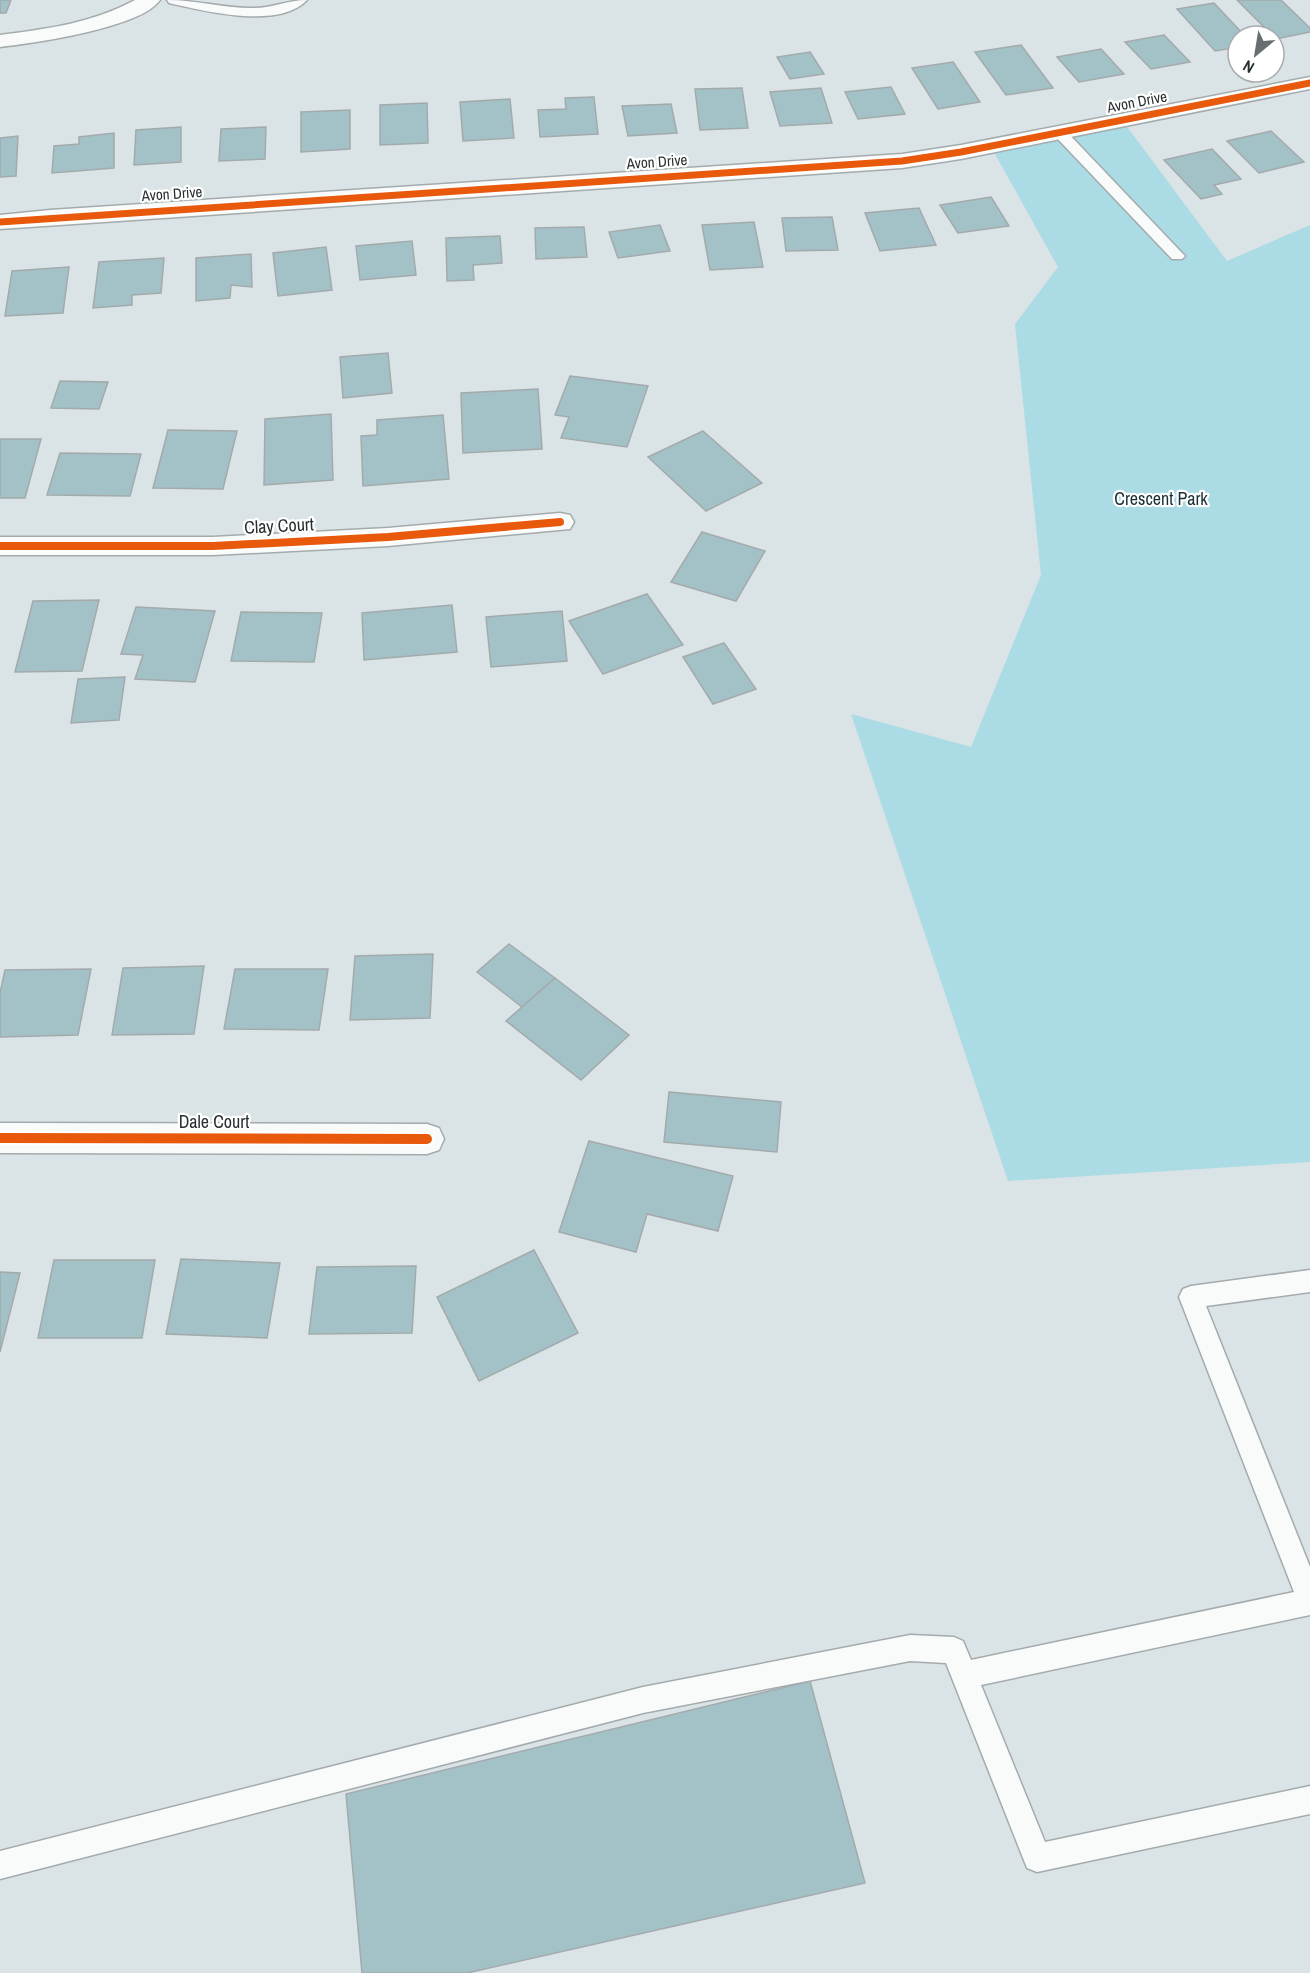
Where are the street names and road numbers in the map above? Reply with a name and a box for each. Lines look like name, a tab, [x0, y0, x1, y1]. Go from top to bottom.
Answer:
street label: Avon Drive	[1104, 85, 1169, 118]
street label: Avon Drive	[625, 149, 688, 174]
street label: Avon Drive	[140, 181, 203, 206]
street label: Clay Court	[244, 511, 314, 540]
street label: Dale Court	[179, 1109, 249, 1134]

